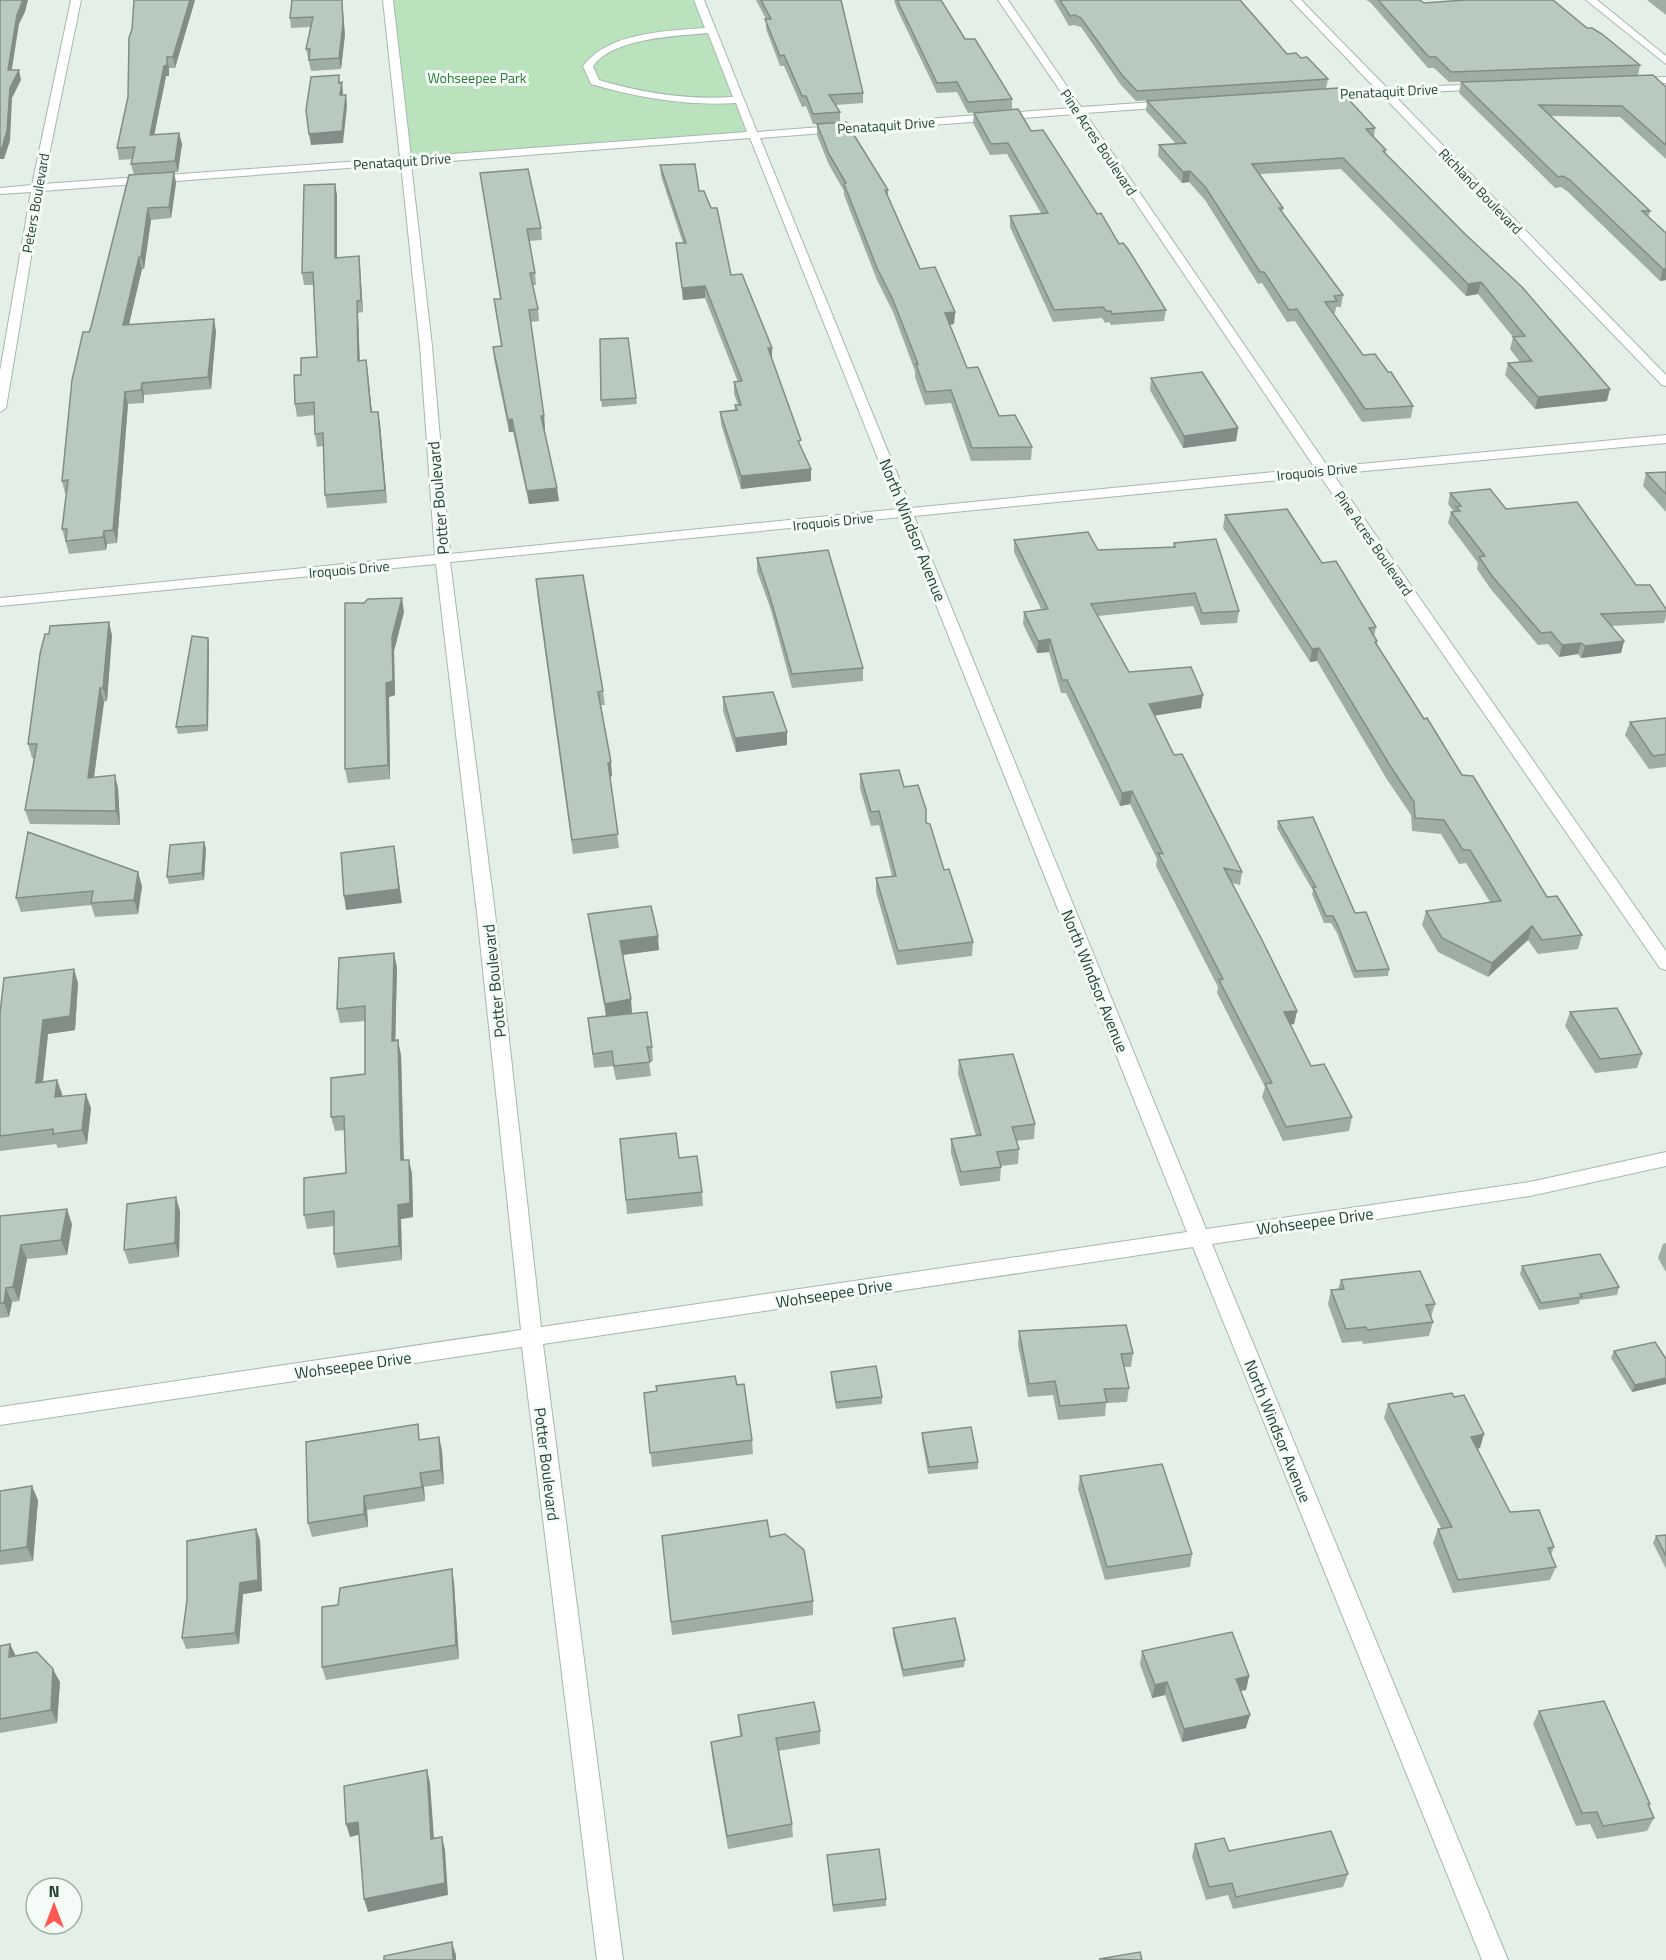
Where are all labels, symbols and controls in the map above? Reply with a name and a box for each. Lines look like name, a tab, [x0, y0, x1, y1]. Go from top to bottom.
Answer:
park label: Wohseepee Park	[427, 67, 527, 88]
street label: Penataquit Drive	[1339, 78, 1439, 104]
street label: Pine Acres Boulevard	[1056, 85, 1142, 199]
street label: Penataquit Drive	[836, 111, 936, 139]
street label: Richland Boulevard	[1434, 143, 1528, 239]
street label: Penataquit Drive	[352, 147, 452, 175]
street label: Peters Boulevard	[16, 151, 54, 255]
street label: Potter Boulevard	[421, 440, 455, 556]
street label: North Windsor Avenue	[873, 455, 953, 605]
street label: Iroquois Drive	[1276, 456, 1358, 486]
street label: Pine Acres Boulevard	[1330, 486, 1418, 600]
street label: Iroquois Drive	[792, 506, 874, 536]
street label: Iroquois Drive	[308, 555, 390, 583]
street label: North Windsor Avenue	[1055, 906, 1135, 1056]
street label: Potter Boulevard	[476, 923, 512, 1039]
street label: Wohseepee Drive	[1255, 1201, 1375, 1241]
street label: Wohseepee Drive	[774, 1272, 894, 1314]
street label: Wohseepee Drive	[293, 1345, 413, 1385]
street label: North Windsor Avenue	[1238, 1356, 1318, 1506]
street label: Potter Boulevard	[528, 1406, 566, 1522]
north arrow	[24, 1876, 84, 1936]
text: N	[48, 1879, 60, 1903]

